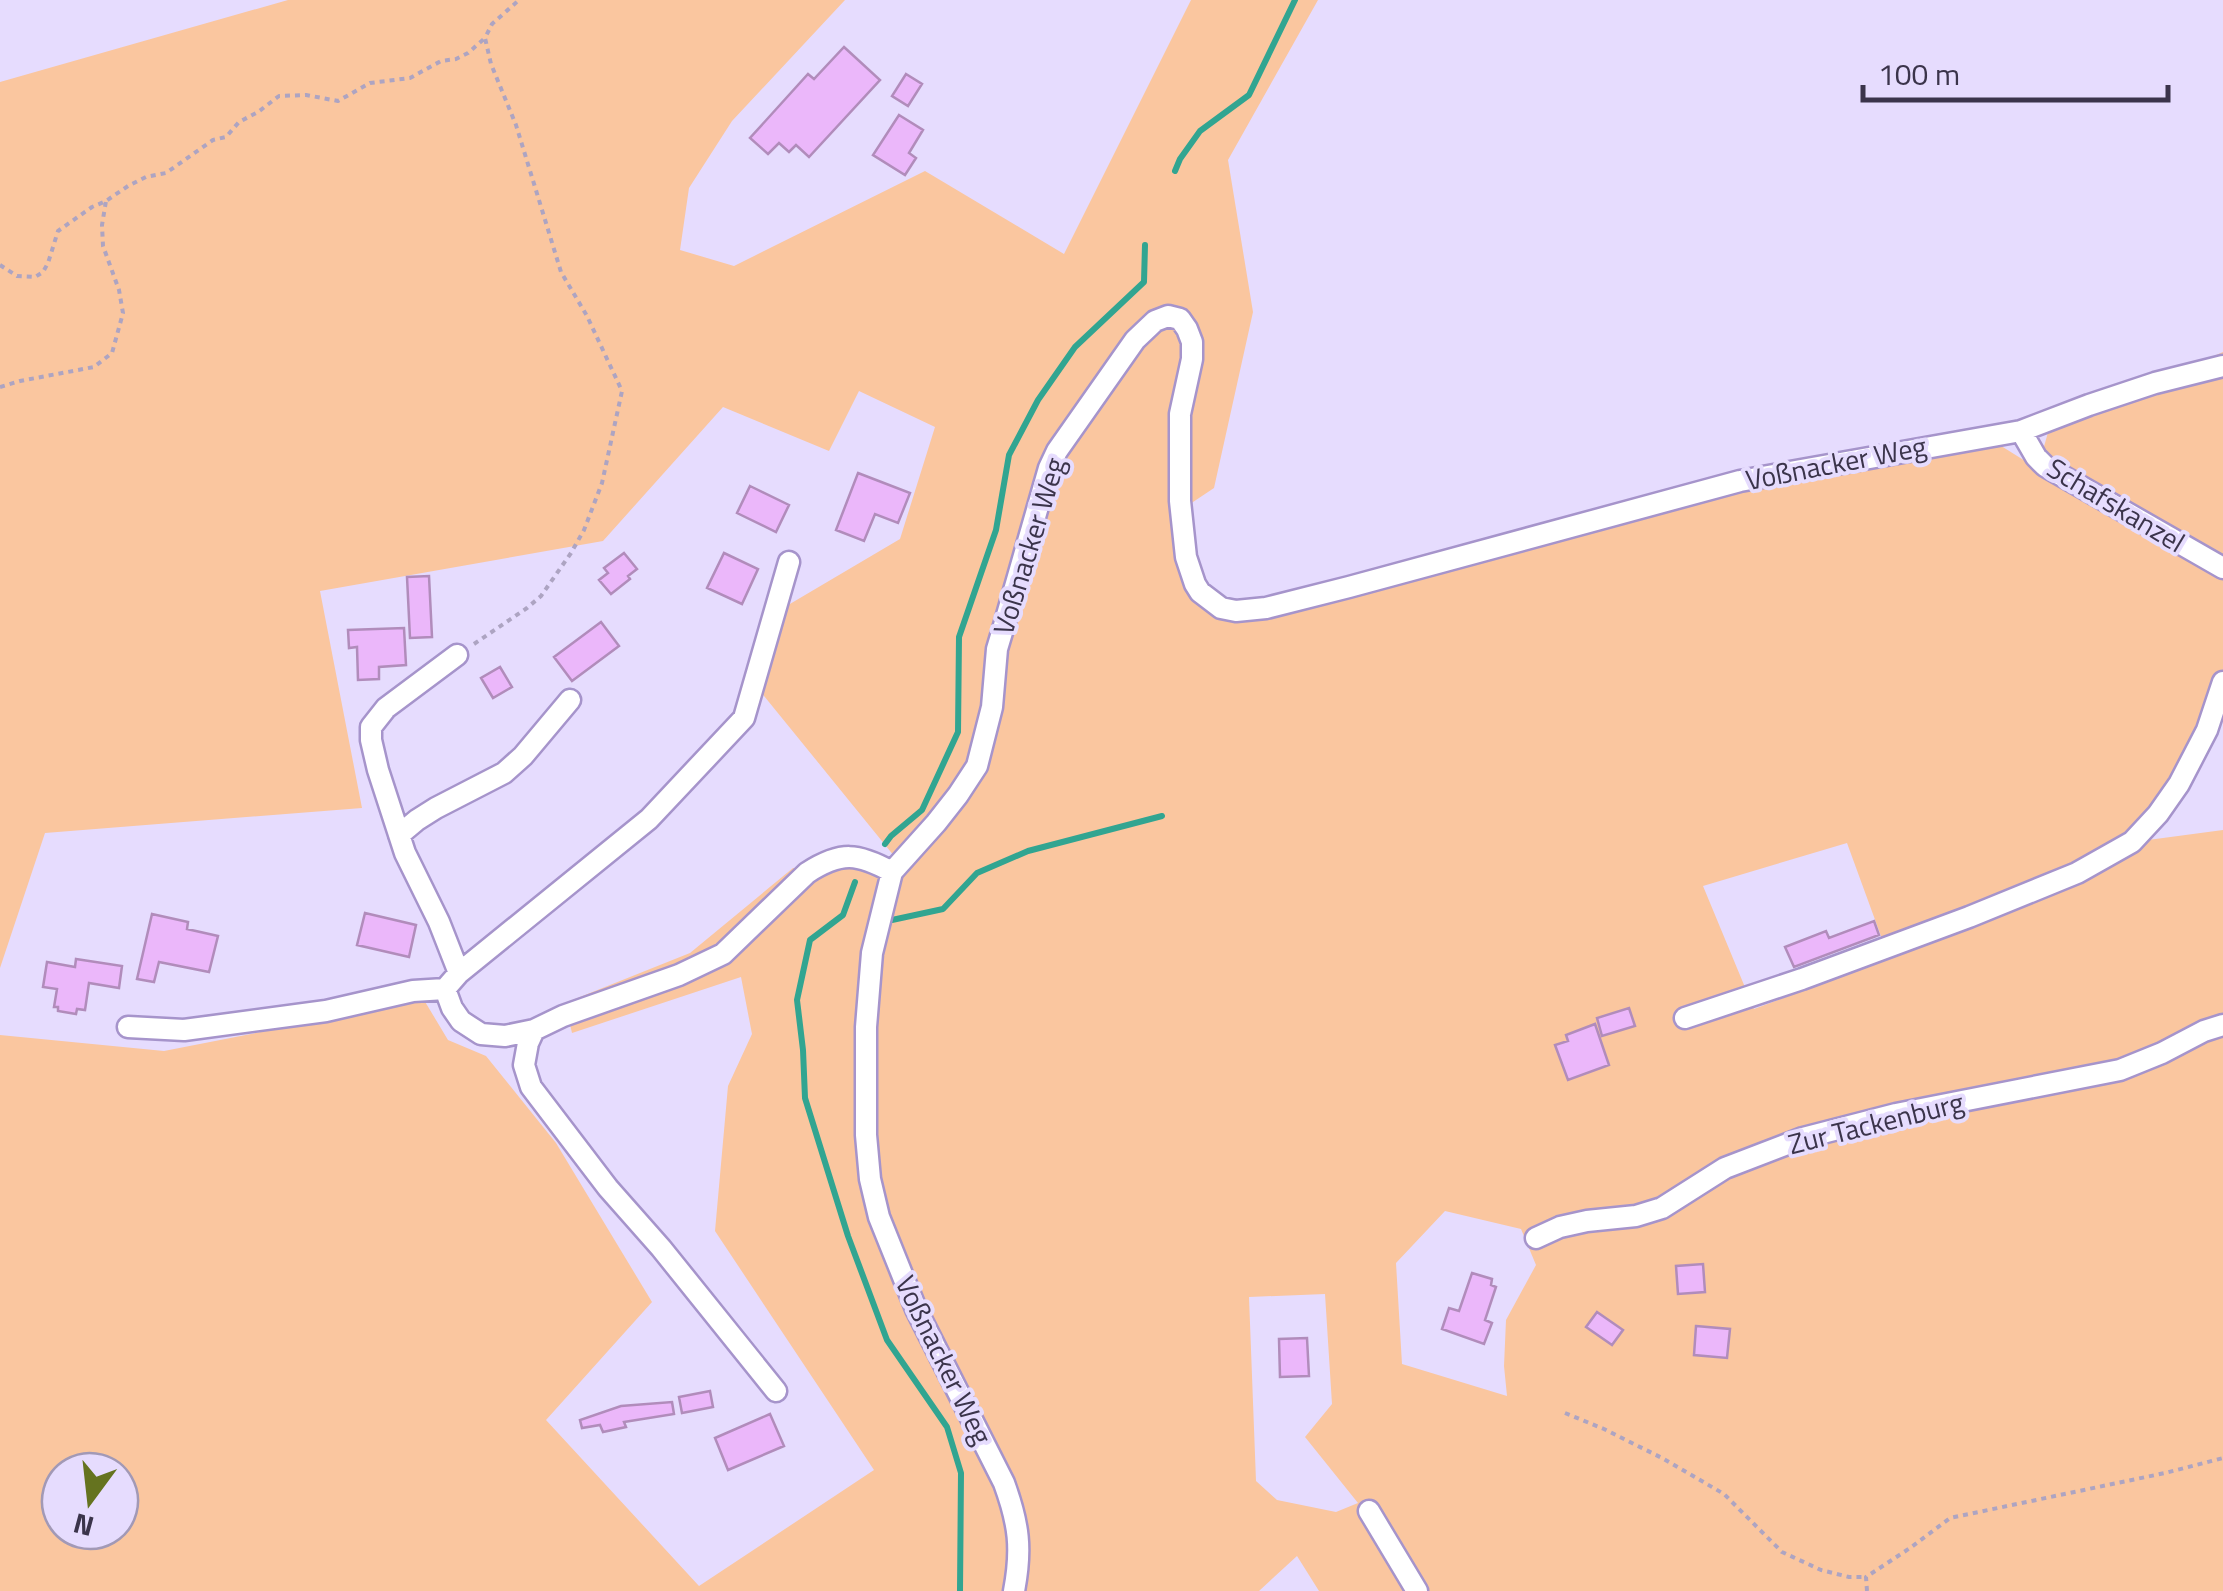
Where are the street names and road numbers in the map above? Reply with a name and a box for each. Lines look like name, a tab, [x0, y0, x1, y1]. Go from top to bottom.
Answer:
street label: Voßnacker Weg	[1742, 424, 1930, 501]
street label: Schafskanzel	[2039, 446, 2194, 563]
street label: Voßnacker Weg	[981, 452, 1076, 640]
street label: Zur Tackenburg	[1784, 1080, 1968, 1165]
street label: Voßnacker Weg	[885, 1268, 1004, 1452]

